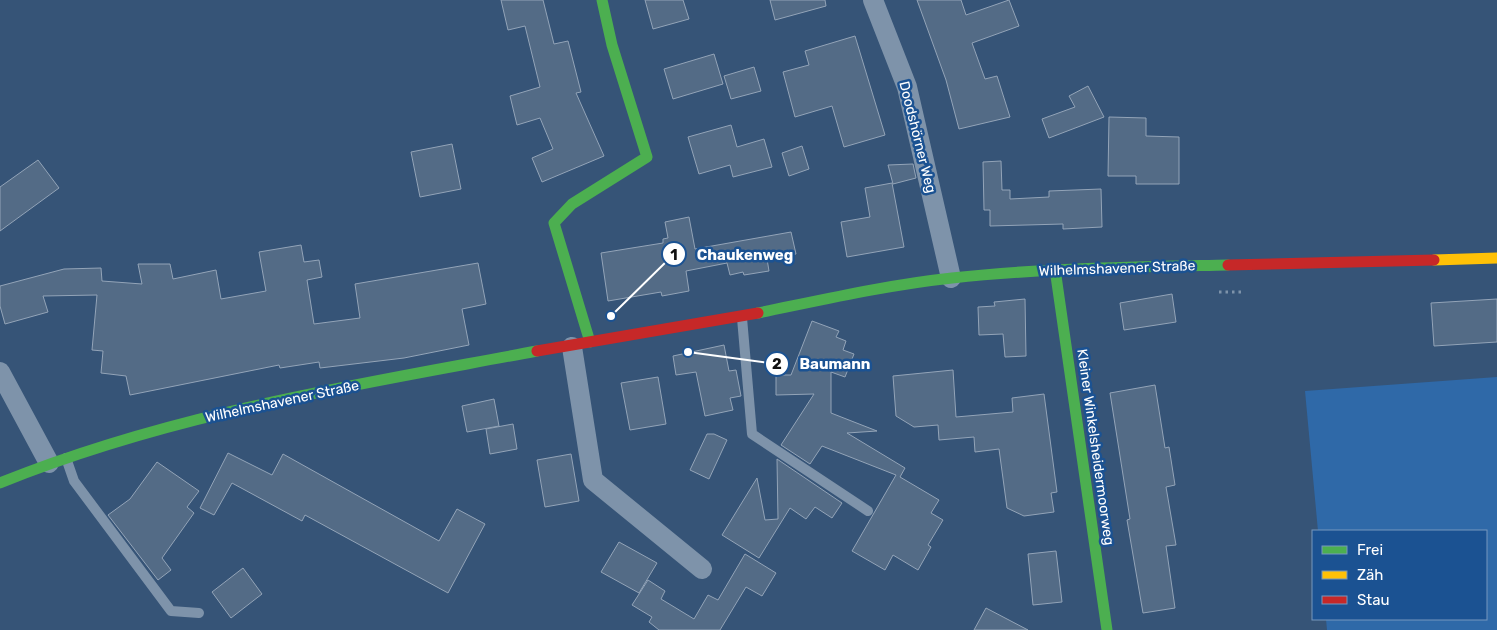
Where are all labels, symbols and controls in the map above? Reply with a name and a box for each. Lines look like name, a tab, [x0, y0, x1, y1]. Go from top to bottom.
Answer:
street label: Doodshörner Weg	[895, 79, 940, 195]
callout: Chaukenweg	[662, 239, 803, 269]
text: 1	[670, 246, 678, 264]
text: Chaukenweg	[697, 246, 793, 264]
street label: Wilhelmshavener Straße	[1038, 257, 1196, 280]
street label: Kleiner Winkelsheidermoorweg	[1073, 348, 1118, 546]
callout: Baumann	[765, 349, 881, 379]
text: 2	[772, 355, 782, 373]
text: Baumann	[800, 355, 870, 373]
street label: Wilhelmshavener Straße	[204, 377, 361, 426]
legend	[1312, 530, 1487, 620]
text: Frei	[1357, 541, 1383, 559]
text: Zäh	[1357, 566, 1383, 584]
text: Stau	[1357, 591, 1390, 609]

